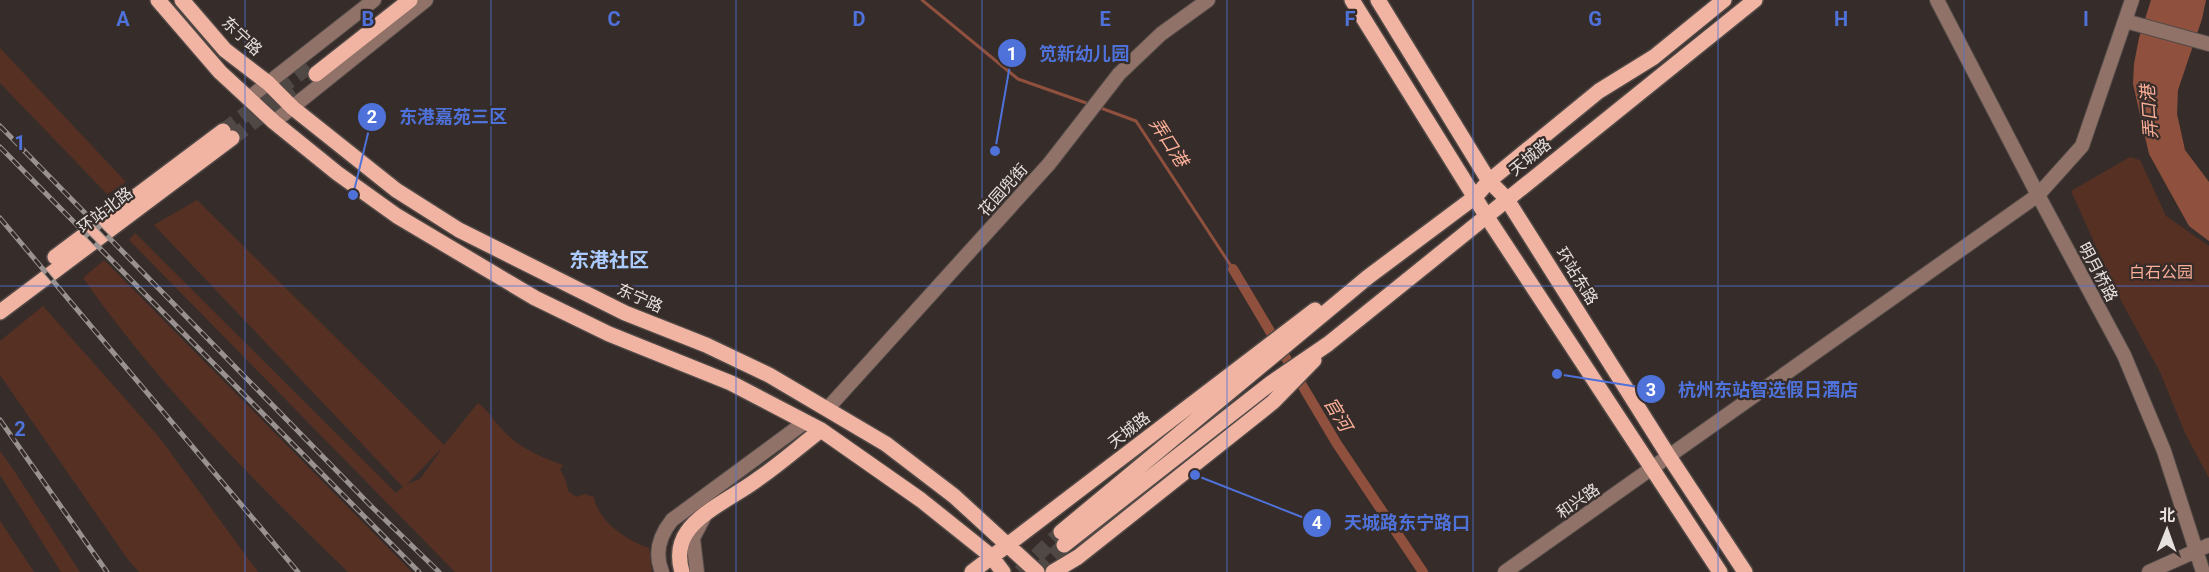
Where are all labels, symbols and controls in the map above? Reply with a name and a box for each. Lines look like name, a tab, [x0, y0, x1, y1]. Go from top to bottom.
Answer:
text: A	[116, 7, 130, 31]
text: B	[362, 7, 374, 31]
text: C	[607, 7, 621, 31]
text: D	[853, 7, 866, 31]
text: E	[1099, 7, 1111, 31]
text: F	[1345, 7, 1356, 31]
text: G	[1588, 7, 1602, 31]
text: H	[1834, 7, 1848, 31]
text: I	[2083, 7, 2089, 31]
street label: 东宁路	[218, 13, 266, 59]
callout: 笕新幼儿园	[997, 35, 1141, 71]
text: 1	[1007, 43, 1017, 64]
text: 笕新幼儿园	[1039, 43, 1129, 64]
water label: 弄口港	[2136, 81, 2161, 140]
callout: 东港嘉苑三区	[357, 99, 519, 135]
text: 2	[367, 106, 377, 127]
text: 东港嘉苑三区	[399, 106, 507, 127]
water label: 弄口港	[1145, 114, 1194, 173]
text: 1	[14, 131, 26, 155]
street label: 天城路	[1505, 135, 1555, 179]
street label: 花园兜街	[975, 160, 1031, 220]
street label: 环站北路	[74, 183, 136, 237]
street label: 明月桥路	[2075, 239, 2121, 305]
street label: 环站东路	[1552, 244, 1602, 308]
district label: 东港社区	[569, 248, 649, 272]
park label: 白石公园	[2129, 263, 2193, 282]
street label: 东宁路	[614, 280, 666, 316]
callout: 杭州东站智选假日酒店	[1636, 371, 1870, 407]
text: 3	[1646, 379, 1656, 400]
text: 杭州东站智选假日酒店	[1678, 379, 1858, 400]
water label: 官河	[1320, 393, 1358, 437]
street label: 天城路	[1104, 408, 1154, 452]
text: 2	[14, 417, 26, 441]
street label: 和兴路	[1553, 479, 1603, 523]
north arrow	[2137, 500, 2197, 560]
callout: 天城路东宁路口	[1302, 505, 1482, 541]
text: 北	[2159, 506, 2175, 525]
text: 4	[1312, 512, 1322, 533]
text: 天城路东宁路口	[1344, 512, 1470, 533]

